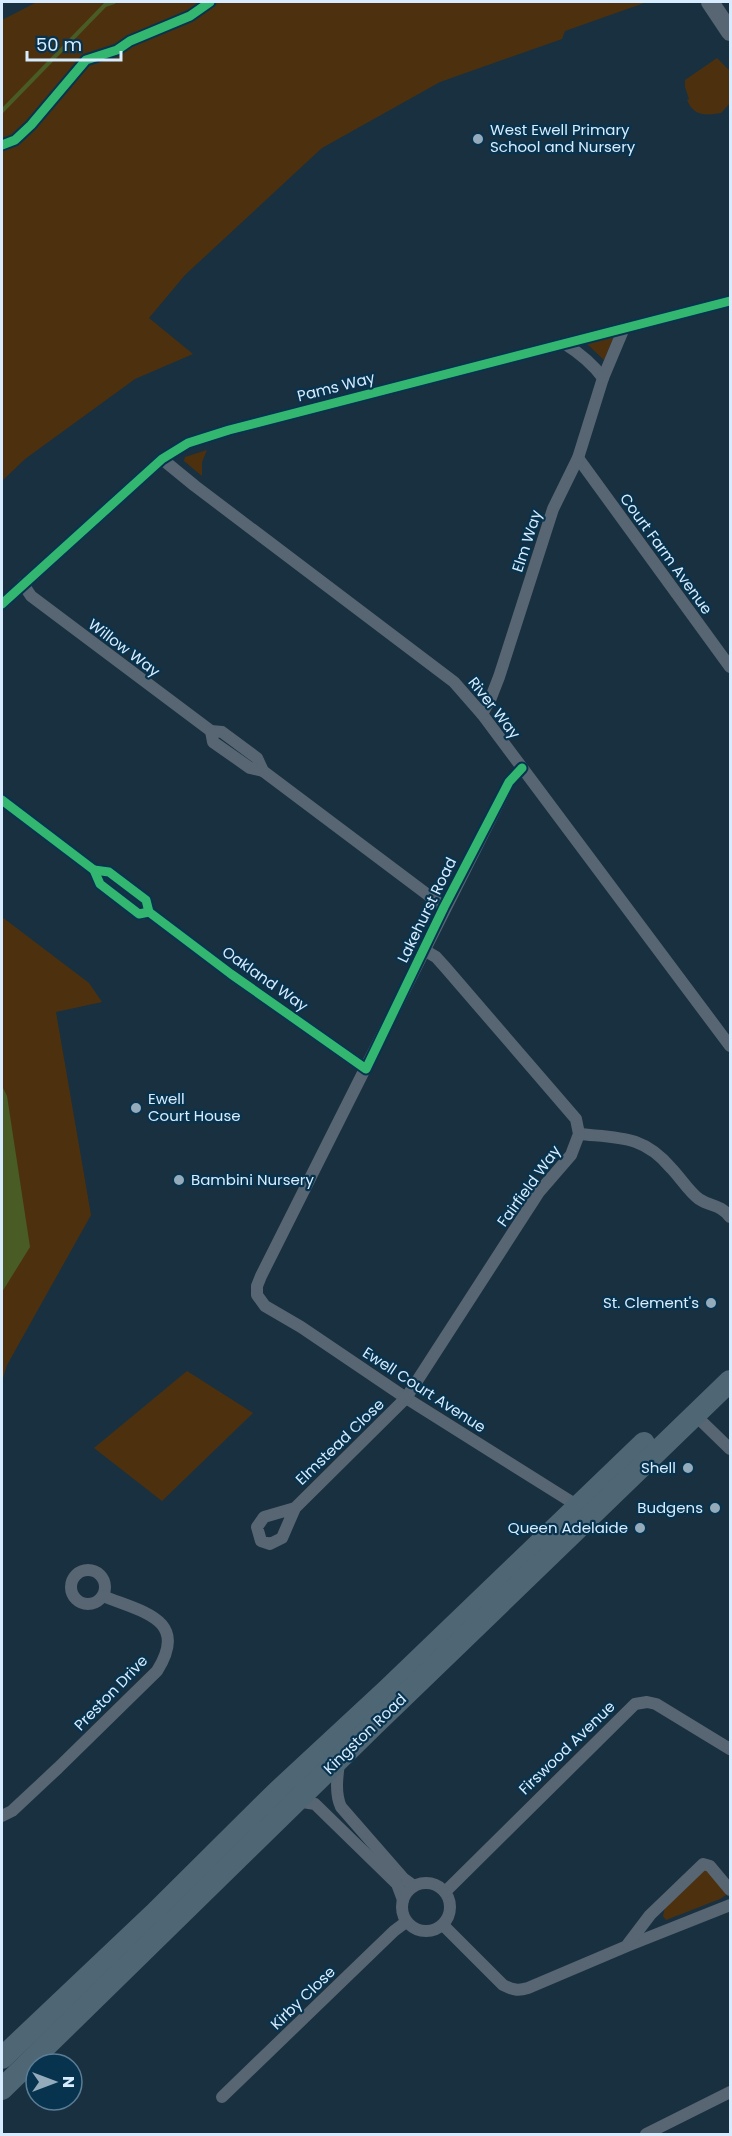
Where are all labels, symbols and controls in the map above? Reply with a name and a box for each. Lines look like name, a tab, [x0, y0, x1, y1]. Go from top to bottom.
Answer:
scale bar	[27, 24, 122, 62]
text: 50 m	[36, 32, 82, 57]
place label: West Ewell Primary School and Nursery	[490, 119, 636, 157]
marker: West Ewell Primary School and Nursery	[471, 132, 485, 146]
street label: Pams Way	[295, 367, 377, 406]
street label: Court Farm Avenue	[615, 489, 717, 618]
street label: Elm Way	[507, 507, 547, 575]
street label: Willow Way	[84, 614, 165, 682]
street label: River Way	[464, 672, 526, 743]
street label: Lakehurst Road	[392, 854, 461, 966]
street label: Oakland Way	[218, 941, 313, 1016]
place label: Ewell Court House	[148, 1088, 241, 1126]
marker: Ewell Court House	[129, 1101, 143, 1115]
street label: Fairfield Way	[492, 1140, 566, 1231]
place label: Bambini Nursery	[191, 1169, 314, 1190]
marker: Bambini Nursery	[172, 1173, 186, 1187]
place label: St. Clement's	[603, 1292, 699, 1313]
marker: St. Clement's	[704, 1296, 718, 1310]
street label: Ewell Court Avenue	[359, 1342, 490, 1437]
street label: Elmstead Close	[291, 1394, 389, 1489]
place label: Shell	[641, 1457, 676, 1478]
marker: Shell	[681, 1461, 695, 1475]
place label: Budgens	[637, 1497, 703, 1518]
marker: Budgens	[708, 1501, 722, 1515]
place label: Queen Adelaide	[508, 1517, 628, 1538]
marker: Queen Adelaide	[633, 1521, 647, 1535]
street label: Preston Drive	[69, 1650, 152, 1735]
street label: Kingston Road	[319, 1689, 411, 1779]
street label: Firswood Avenue	[514, 1696, 620, 1799]
street label: Kirby Close	[266, 1961, 340, 2034]
north arrow	[24, 2052, 84, 2112]
text: N	[57, 2076, 80, 2088]

